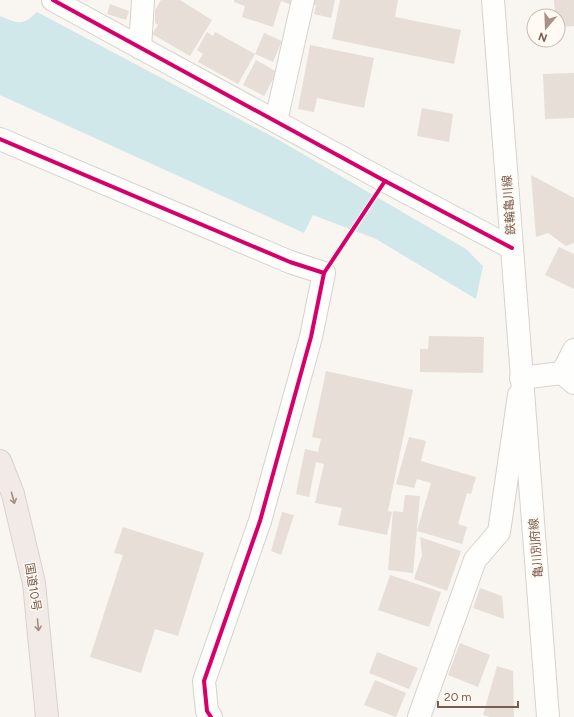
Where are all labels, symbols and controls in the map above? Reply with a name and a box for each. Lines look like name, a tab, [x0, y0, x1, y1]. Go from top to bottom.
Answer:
north arrow	[526, 8, 566, 48]
text: N	[537, 29, 549, 45]
street label: 鉄輪亀川線	[500, 175, 518, 235]
one-way arrow	[10, 491, 17, 504]
street label: 亀川別府線	[526, 517, 546, 579]
street label: 国道10号	[22, 562, 44, 612]
one-way arrow	[34, 618, 42, 631]
scale bar	[438, 683, 518, 709]
text: 20 m	[444, 690, 472, 704]

